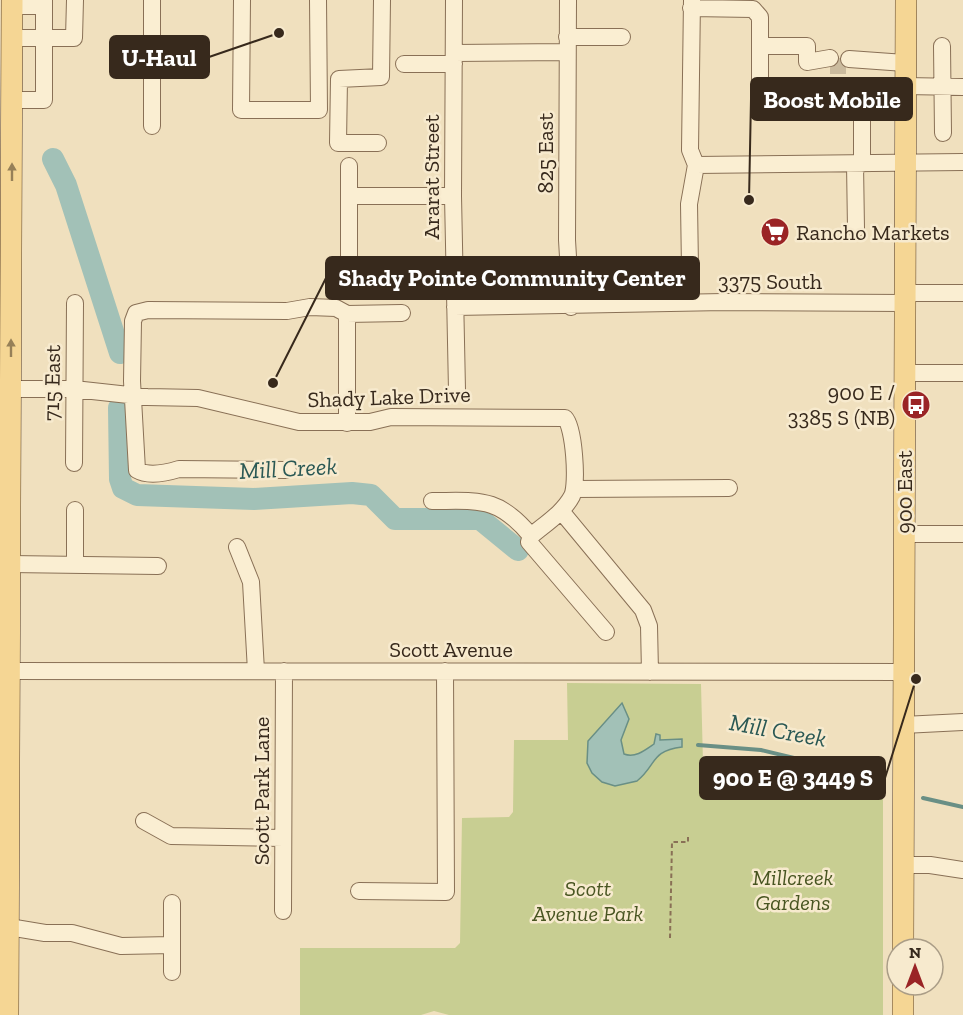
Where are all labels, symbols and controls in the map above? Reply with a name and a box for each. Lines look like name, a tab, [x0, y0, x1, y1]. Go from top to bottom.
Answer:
callout: U-Haul	[110, 36, 209, 78]
text: U-Haul	[121, 43, 197, 72]
callout: Boost Mobile	[751, 78, 912, 120]
text: Boost Mobile	[763, 85, 901, 114]
street label: 825 East	[532, 112, 559, 193]
street label: Ararat Street	[418, 114, 445, 240]
one-way arrow	[7, 163, 17, 182]
supermarket icon: Rancho Markets	[759, 216, 791, 248]
place label: Rancho Markets	[796, 219, 950, 246]
callout: Shady Pointe Community Center	[326, 257, 699, 299]
text: Shady Pointe Community Center	[338, 263, 686, 292]
street label: 3375 South	[718, 268, 823, 295]
one-way arrow	[6, 338, 16, 357]
street label: 715 East	[38, 344, 66, 421]
place label: 900 E / 3385 S (NB)	[788, 379, 895, 431]
street label: Shady Lake Drive	[307, 381, 471, 413]
bus stop icon: 900 E / 3385 S (NB)	[900, 389, 932, 421]
street label: 900 East	[891, 449, 918, 534]
water label: Mill Creek	[238, 451, 338, 485]
street label: Scott Avenue	[389, 636, 513, 663]
water label: Mill Creek	[727, 707, 829, 753]
street label: Scott Park Lane	[248, 717, 275, 865]
callout: 900 E @ 3449 S	[700, 757, 885, 799]
text: 900 E @ 3449 S	[713, 763, 873, 792]
park label: Millcreek Gardens	[753, 864, 834, 916]
park label: Scott Avenue Park	[532, 875, 644, 927]
north arrow	[885, 937, 945, 997]
text: N	[909, 943, 921, 962]

